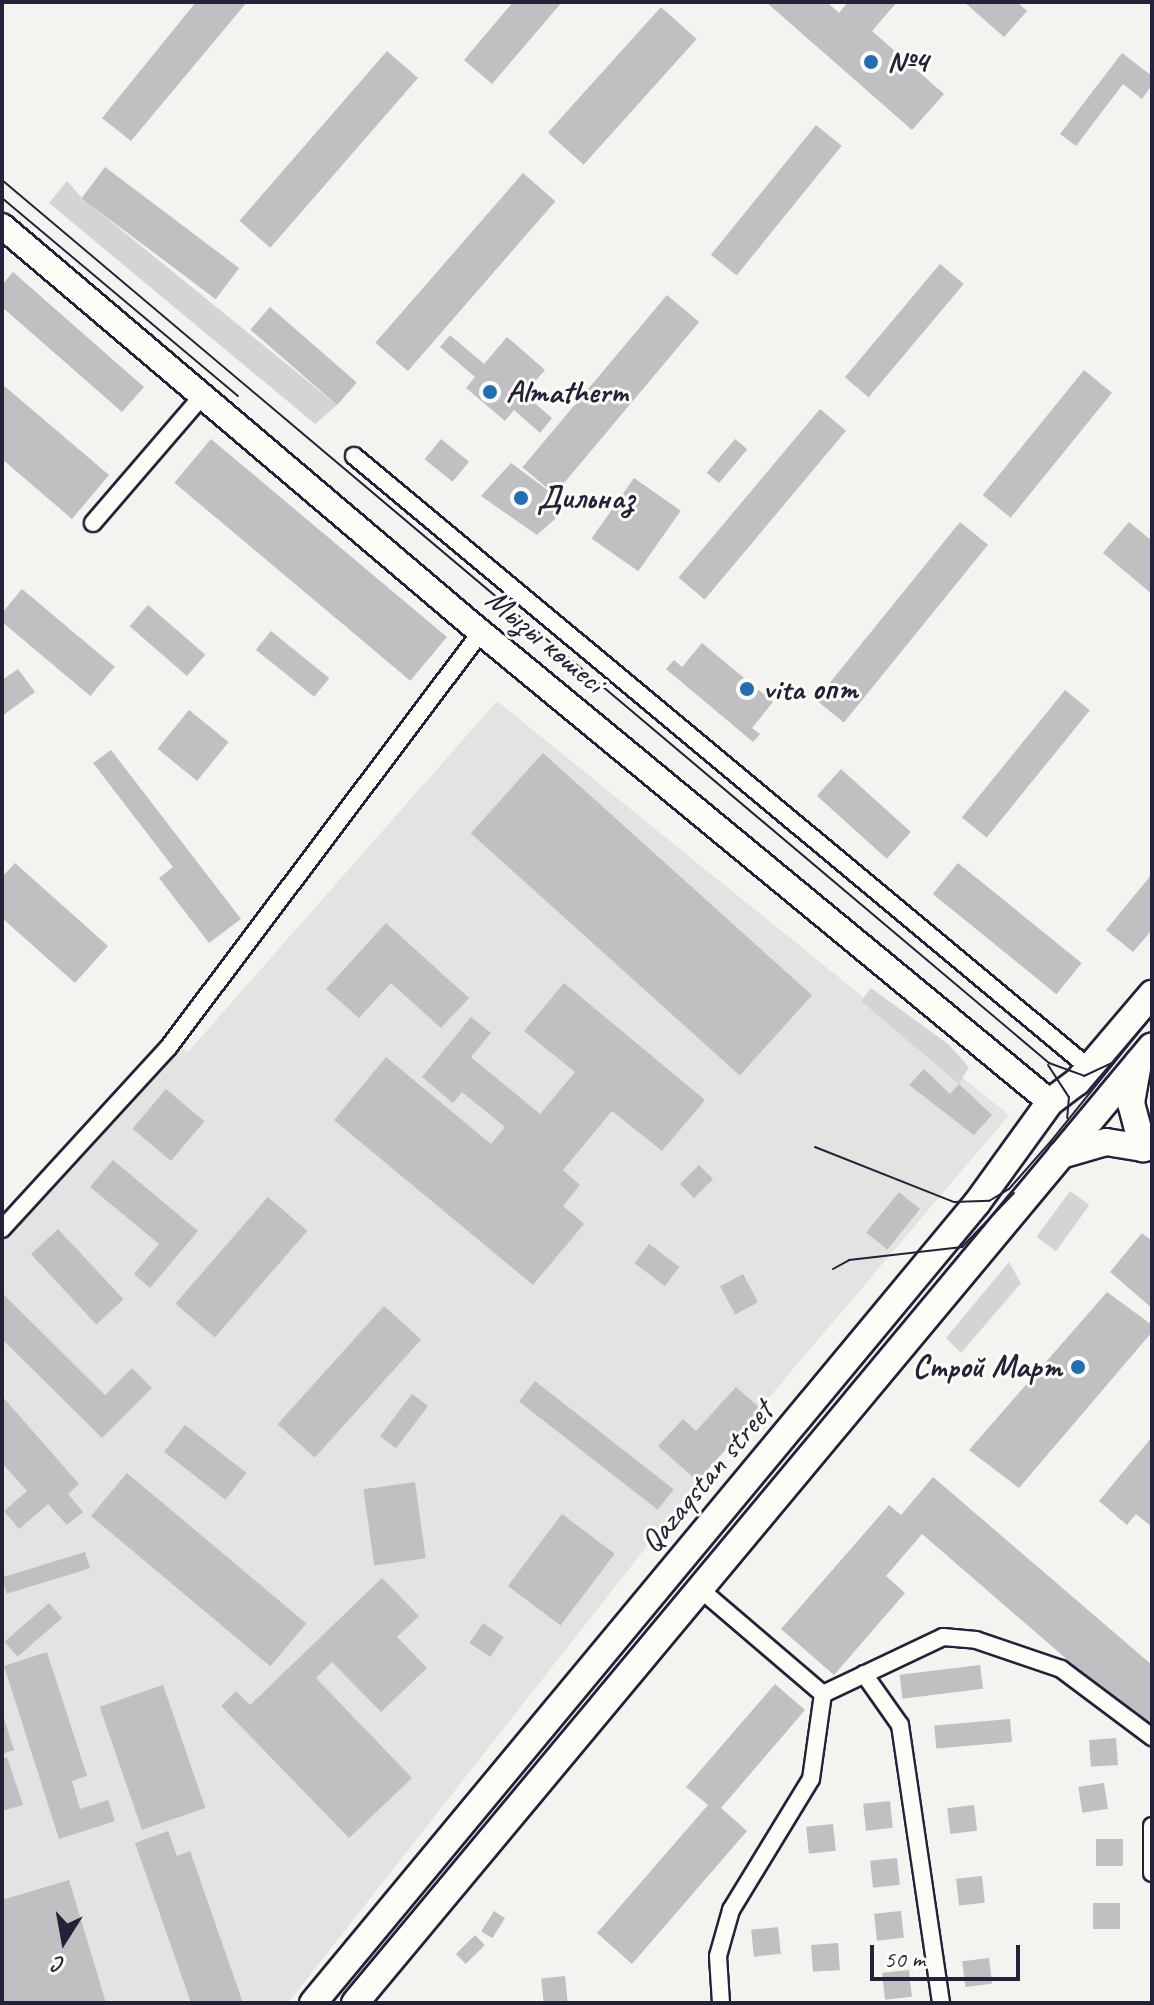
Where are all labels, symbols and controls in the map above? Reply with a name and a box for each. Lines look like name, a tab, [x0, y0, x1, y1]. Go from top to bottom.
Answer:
place label: №4	[887, 43, 928, 81]
marker: №4	[862, 53, 880, 71]
place label: Almatherm	[506, 373, 628, 411]
marker: Almatherm	[481, 383, 499, 401]
place label: Дильназ	[537, 479, 634, 517]
marker: Дильназ	[512, 489, 530, 507]
street label: Мызы көшесі	[478, 580, 612, 702]
place label: vita опт	[763, 670, 858, 708]
marker: vita опт	[738, 680, 756, 698]
place label: Строй Март	[913, 1348, 1062, 1386]
marker: Строй Март	[1069, 1358, 1087, 1376]
street label: Qazaqstan street	[632, 1393, 782, 1561]
north arrow	[24, 1901, 104, 1981]
scale bar	[874, 1929, 1024, 1979]
text: 50 m	[884, 1944, 925, 1974]
text: С	[51, 1950, 67, 1979]

